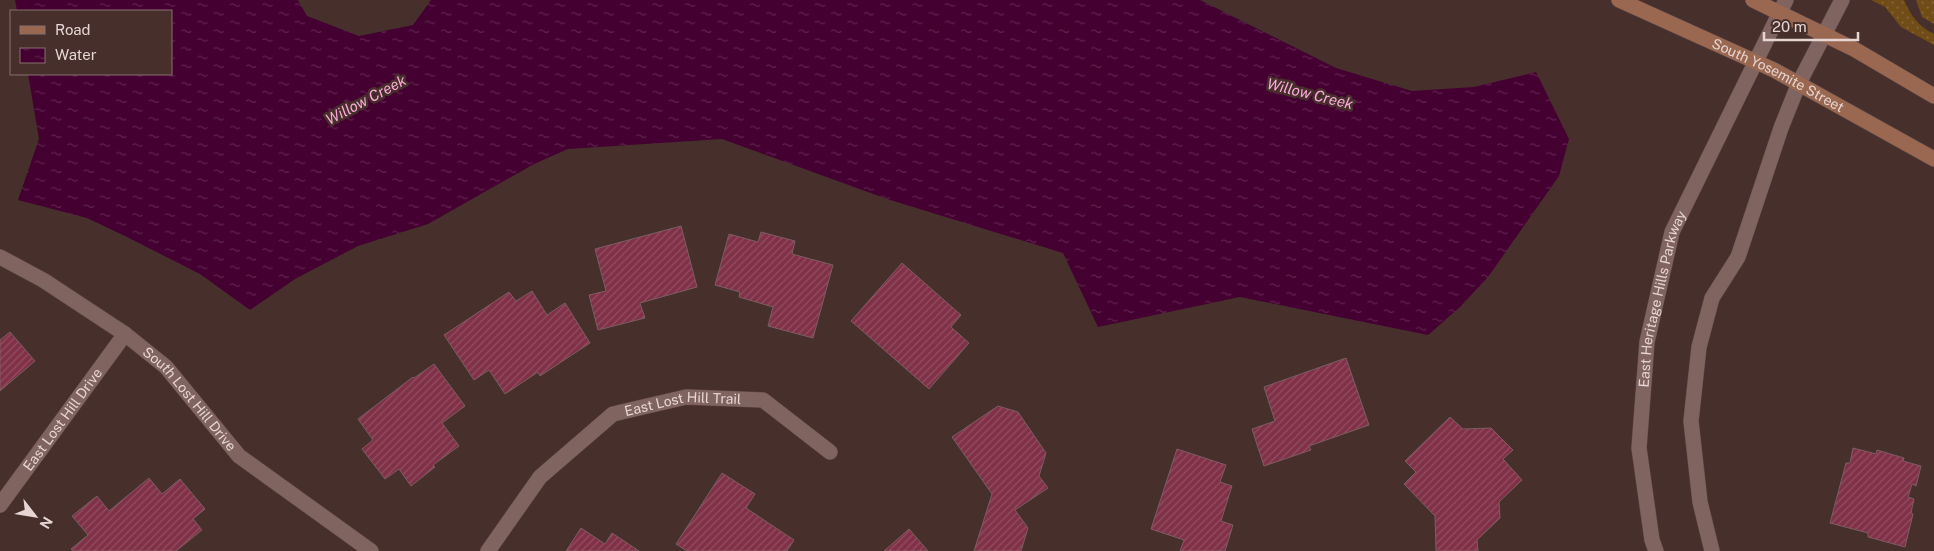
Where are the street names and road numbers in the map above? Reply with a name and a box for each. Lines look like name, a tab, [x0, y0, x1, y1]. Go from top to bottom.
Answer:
street label: South Yosemite Street	[1710, 35, 1847, 115]
street label: East Heritage Hills Parkway	[1636, 207, 1689, 388]
street label: South Lost Hill Drive	[140, 344, 240, 454]
street label: East Lost Hill Drive	[20, 365, 105, 474]
street label: East Lost Hill Trail	[623, 389, 742, 419]

